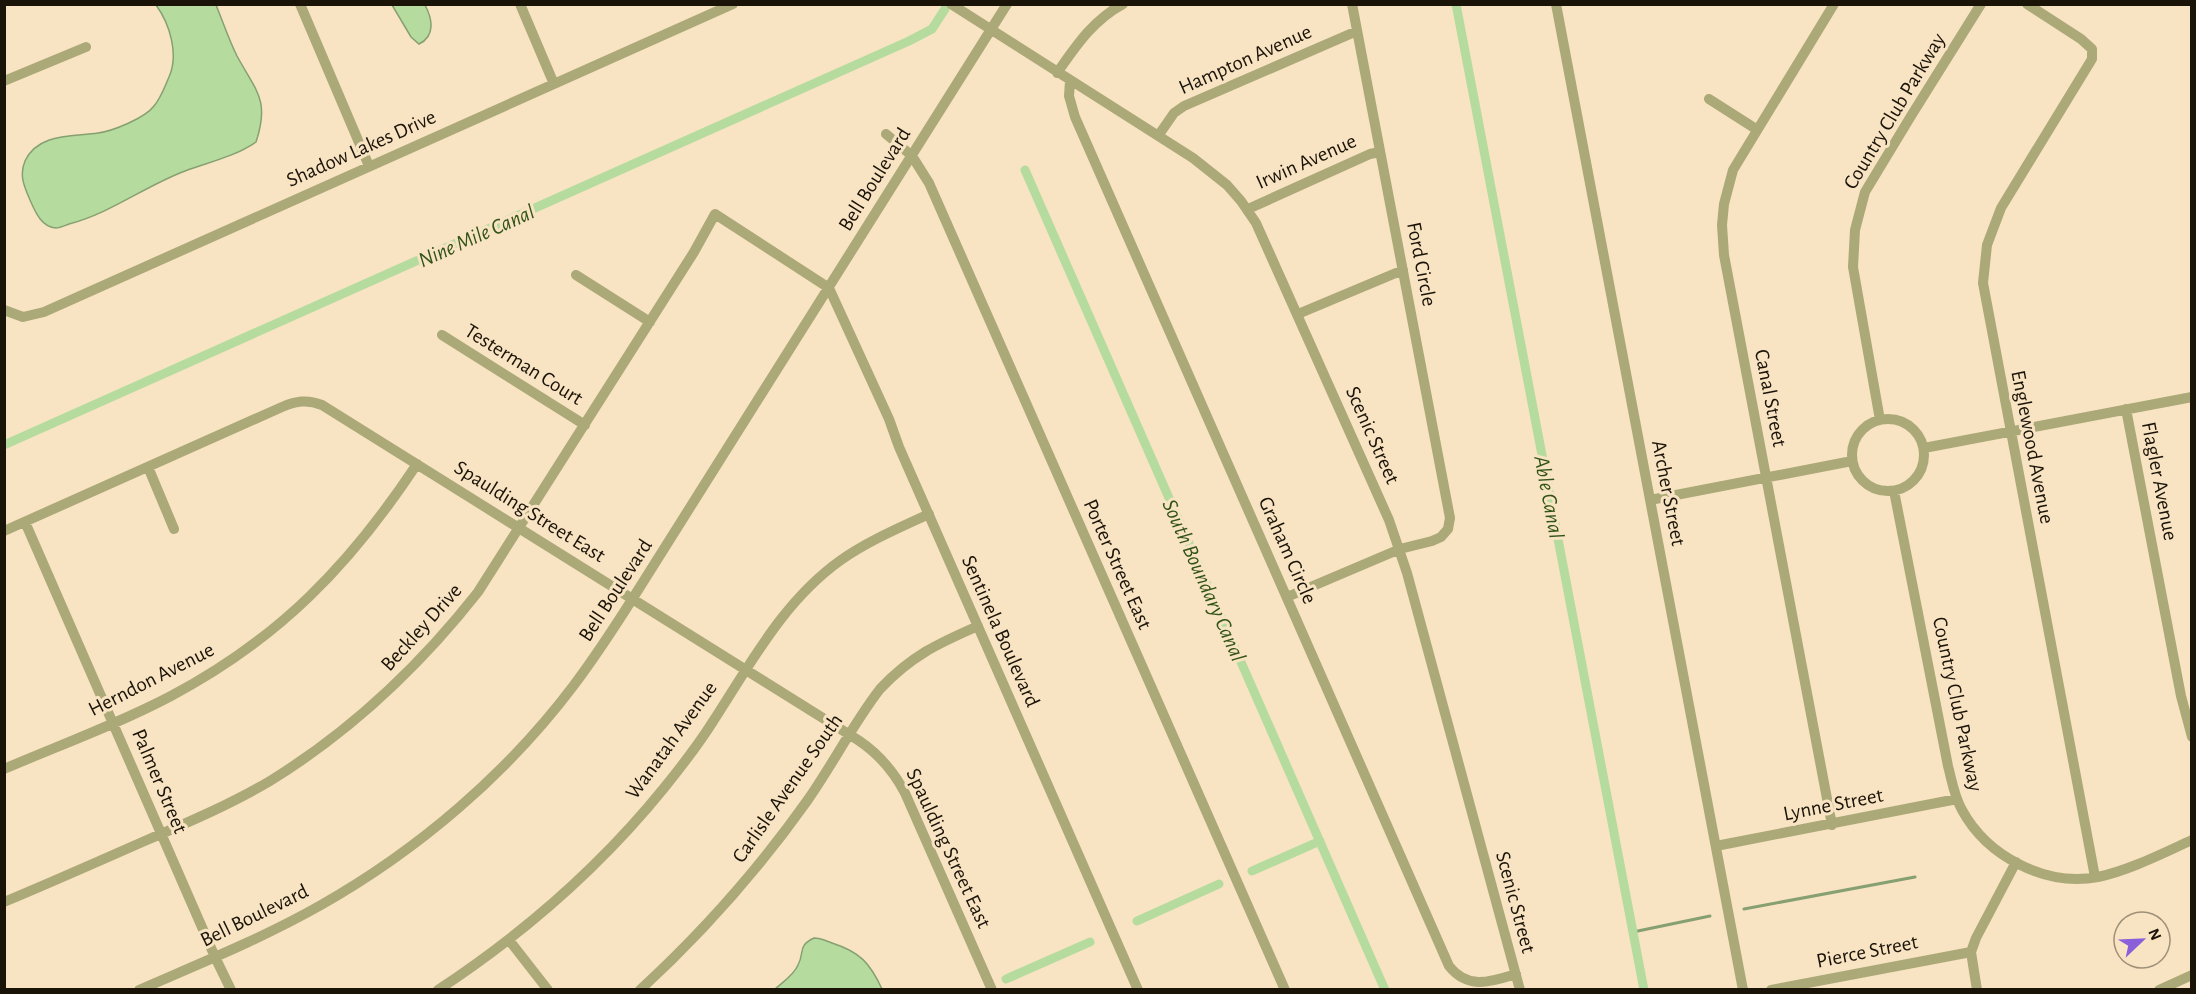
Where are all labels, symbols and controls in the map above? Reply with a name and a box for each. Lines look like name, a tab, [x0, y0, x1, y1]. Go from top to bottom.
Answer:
street label: Hampton Avenue	[1176, 21, 1315, 98]
street label: Country Club Parkway	[1840, 30, 1949, 193]
street label: Shadow Lakes Drive	[283, 106, 439, 191]
street label: Bell Boulevard	[834, 124, 914, 235]
street label: Irwin Avenue	[1253, 130, 1359, 193]
water label: Nine Mile Canal	[415, 200, 538, 271]
street label: Ford Circle	[1403, 220, 1440, 308]
street label: Testerman Court	[461, 320, 587, 409]
street label: Canal Street	[1751, 347, 1790, 449]
street label: Englewood Avenue	[2007, 369, 2058, 526]
street label: Scenic Street	[1342, 383, 1403, 487]
street label: Flagler Avenue	[2138, 420, 2181, 542]
street label: Archer Street	[1648, 439, 1689, 548]
water label: Able Canal	[1530, 453, 1568, 541]
street label: Spaulding Street East	[451, 457, 609, 566]
street label: Graham Circle	[1255, 493, 1320, 607]
street label: Porter Street East	[1079, 496, 1156, 633]
water label: South Boundary Canal	[1158, 496, 1250, 665]
street label: Bell Boulevard	[575, 535, 656, 645]
street label: Sentinela Boulevard	[958, 552, 1043, 710]
street label: Beckley Drive	[377, 580, 466, 675]
street label: Country Club Parkway	[1929, 615, 1986, 793]
street label: Herndon Avenue	[85, 639, 217, 720]
street label: Wanatah Avenue	[622, 678, 721, 803]
street label: Carlisle Avenue South	[728, 710, 847, 867]
street label: Palmer Street	[128, 726, 191, 837]
street label: Spaulding Street East	[902, 765, 995, 932]
street label: Lynne Street	[1781, 784, 1885, 824]
street label: Scenic Street	[1492, 849, 1539, 955]
street label: Bell Boulevard	[197, 880, 312, 951]
north arrow	[2112, 910, 2172, 970]
text: N	[2145, 926, 2164, 943]
street label: Pierce Street	[1814, 931, 1920, 972]

